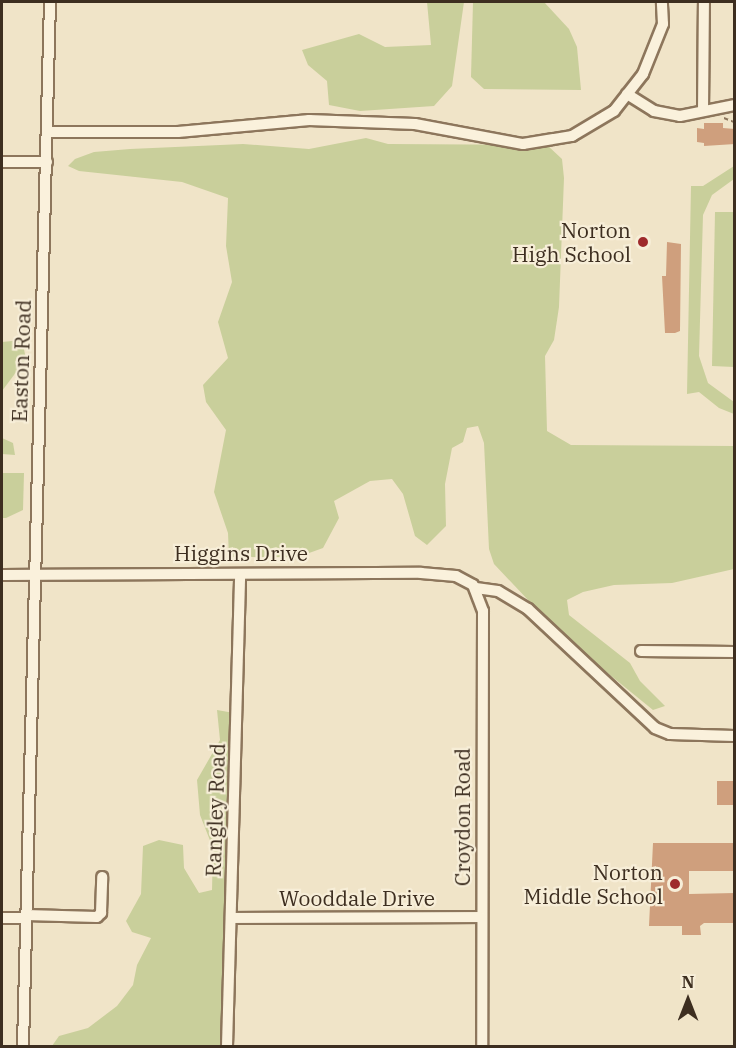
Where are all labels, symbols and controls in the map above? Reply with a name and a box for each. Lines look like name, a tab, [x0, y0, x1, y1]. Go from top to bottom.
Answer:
place label: Norton High School	[512, 217, 631, 267]
marker: Norton High School	[636, 235, 650, 249]
street label: Easton Road	[6, 299, 36, 423]
street label: Higgins Drive	[174, 540, 308, 566]
street label: Rangley Road	[200, 743, 230, 877]
street label: Croydon Road	[449, 748, 475, 886]
place label: Norton Middle School	[524, 859, 663, 909]
marker: Norton Middle School	[668, 877, 682, 891]
street label: Wooddale Drive	[279, 885, 435, 911]
north arrow	[658, 970, 718, 1030]
text: N	[682, 972, 694, 992]

